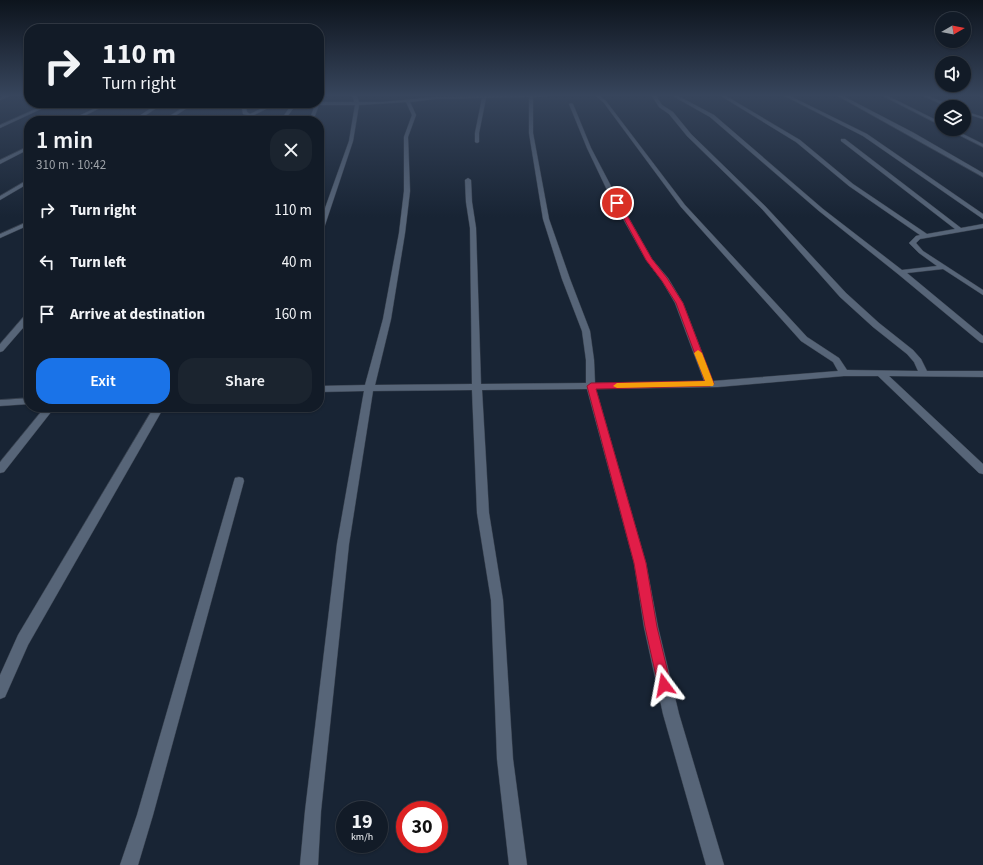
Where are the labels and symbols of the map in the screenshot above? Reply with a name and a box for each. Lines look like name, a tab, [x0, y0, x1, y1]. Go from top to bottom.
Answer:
north arrow	[935, 12, 971, 48]
pin	[600, 186, 634, 220]
position arrow	[643, 664, 685, 706]
speed limit sign: 30	[396, 801, 448, 853]

